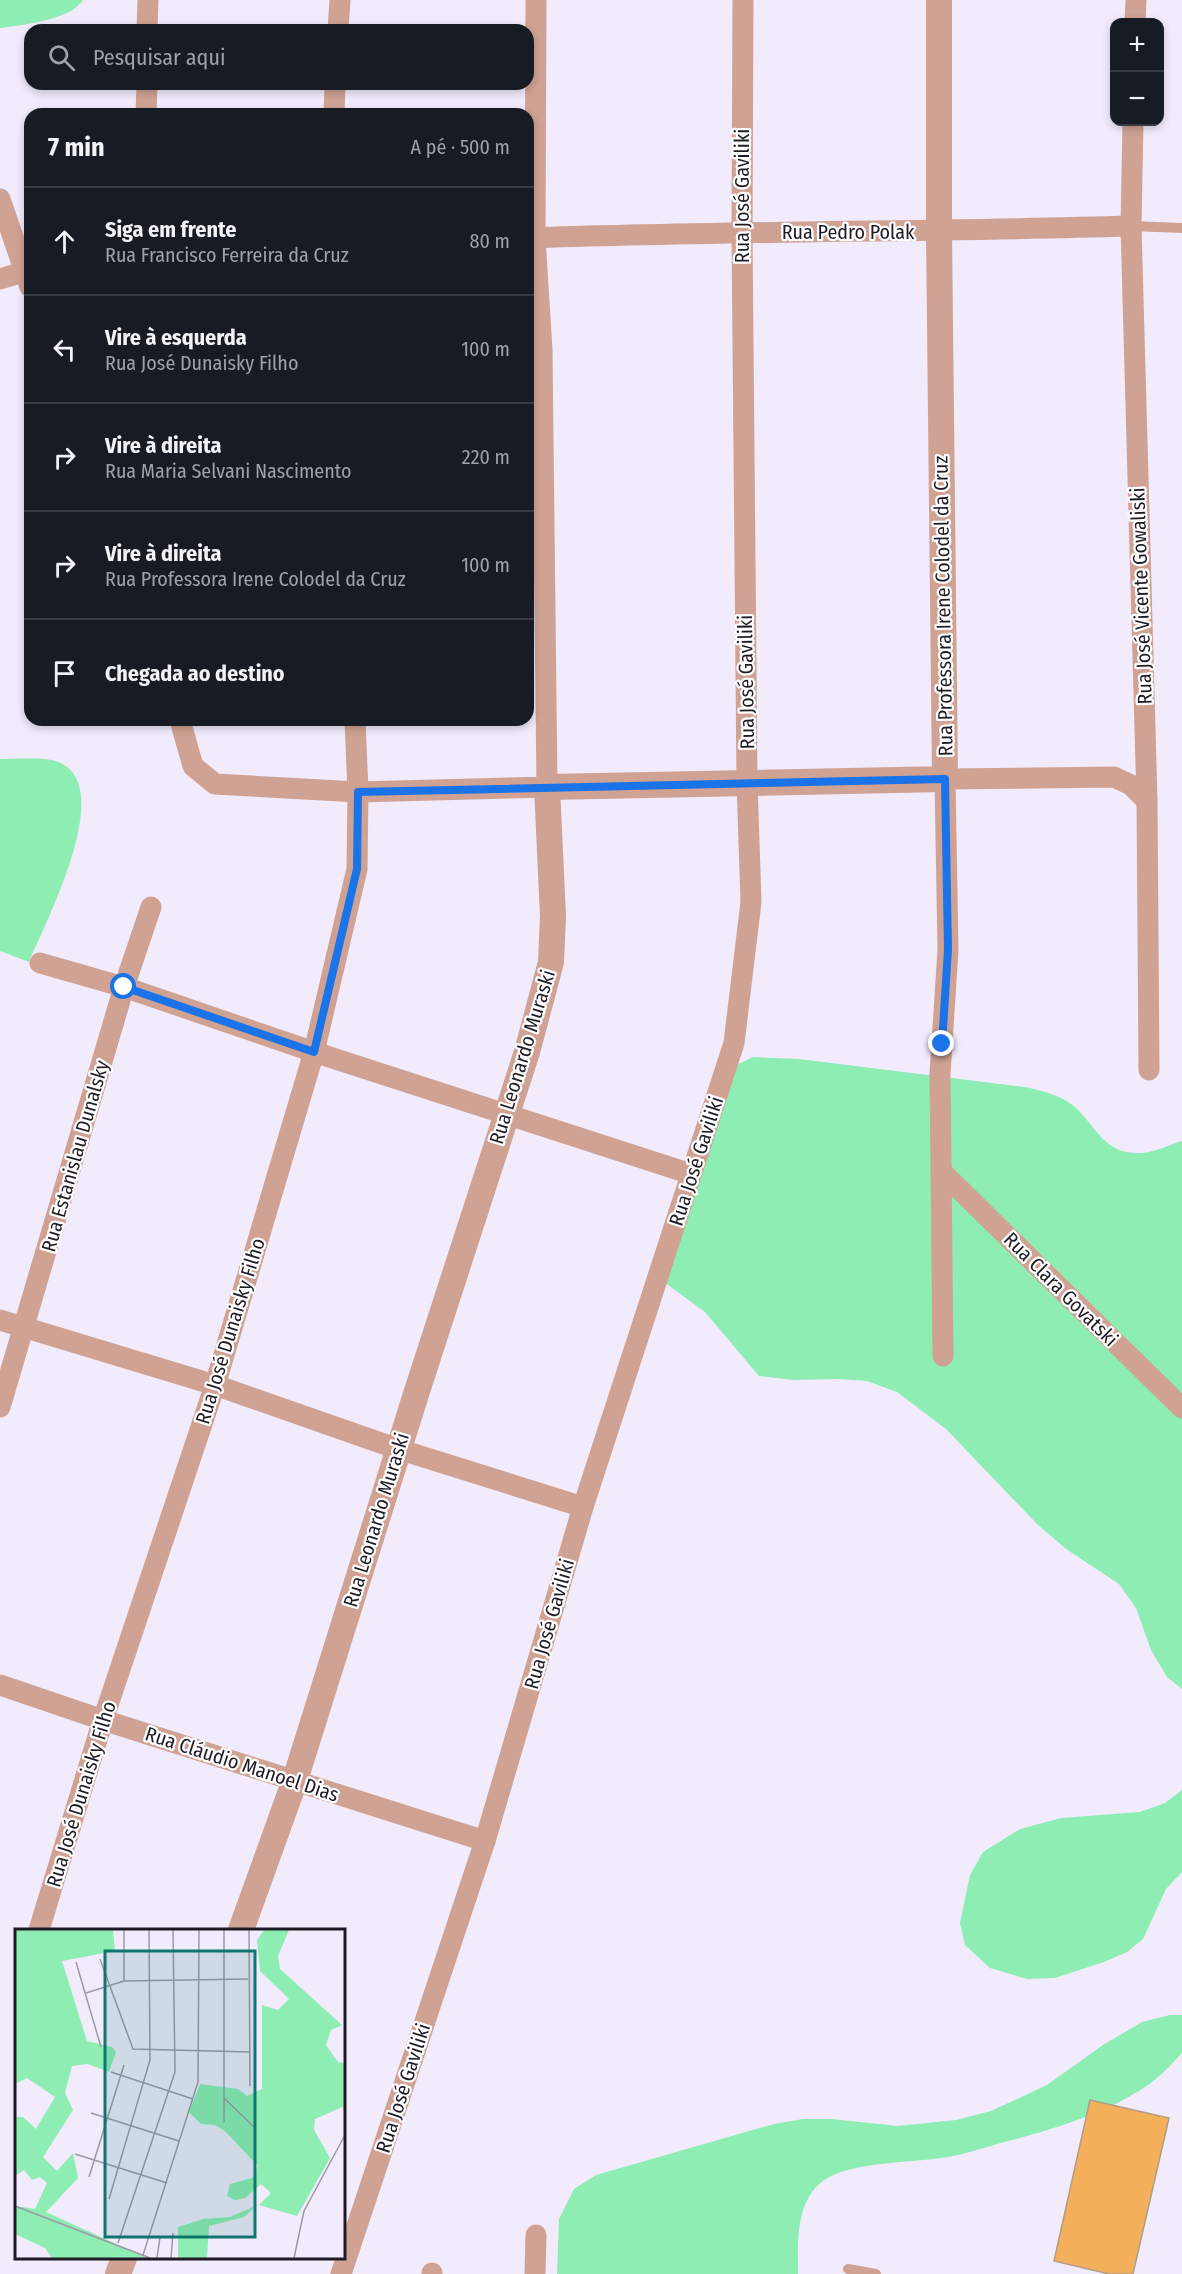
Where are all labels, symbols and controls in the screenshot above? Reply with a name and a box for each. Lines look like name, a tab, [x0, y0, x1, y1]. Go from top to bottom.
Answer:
map controls	[1110, 18, 1164, 126]
button: +	[1110, 18, 1164, 72]
search box	[24, 24, 534, 90]
icon: search	[45, 41, 78, 74]
text: Pesquisar aqui	[93, 44, 225, 71]
button: −	[1110, 72, 1164, 126]
street label: Rua José Gaviliki	[730, 129, 754, 263]
text: 7 min	[48, 132, 105, 163]
text: A pé · 500 m	[411, 135, 510, 159]
text: Siga em frente	[105, 216, 236, 243]
street label: Rua Pedro Polak	[782, 220, 915, 244]
icon: ahead	[48, 225, 81, 258]
text: 80 m	[470, 229, 510, 253]
text: Rua Francisco Ferreira da Cruz	[105, 243, 349, 267]
text: Vire à esquerda	[105, 324, 247, 351]
icon: left	[48, 333, 81, 366]
text: 100 m	[461, 337, 510, 361]
text: Rua José Dunaisky Filho	[105, 351, 298, 375]
text: Vire à direita	[105, 432, 221, 459]
icon: right	[48, 441, 81, 474]
text: 220 m	[462, 445, 510, 469]
street label: Rua Professora Irene Colodel da Cruz	[928, 455, 958, 756]
text: Rua Maria Selvani Nascimento	[105, 459, 351, 483]
street label: Rua José Vicente Gowaliski	[1125, 487, 1157, 705]
text: Vire à direita	[105, 540, 221, 567]
icon: right	[48, 549, 81, 582]
text: 100 m	[461, 553, 510, 577]
text: Rua Professora Irene Colodel da Cruz	[105, 567, 406, 591]
street label: Rua José Gaviliki	[733, 615, 759, 749]
icon: arrive	[48, 657, 81, 690]
text: Chegada ao destino	[105, 660, 285, 687]
street label: Rua Leonardo Muraski	[484, 967, 560, 1147]
route start	[110, 973, 136, 999]
route end	[928, 1030, 954, 1056]
street label: Rua Estanislau Dunalsky	[36, 1057, 114, 1255]
street label: Rua José Gaviliki	[664, 1093, 728, 1229]
street label: Rua Clara Govatski	[999, 1227, 1123, 1351]
street label: Rua José Dunaisky Filho	[190, 1235, 270, 1427]
street label: Rua Leonardo Muraski	[338, 1430, 414, 1610]
street label: Rua José Gaviliki	[519, 1556, 579, 1692]
street label: Rua José Dunaisky Filho	[41, 1698, 121, 1890]
street label: Rua Cláudio Manoel Dias	[142, 1721, 342, 1807]
inset map	[15, 1929, 345, 2259]
street label: Rua José Gaviliki	[371, 2020, 435, 2156]

